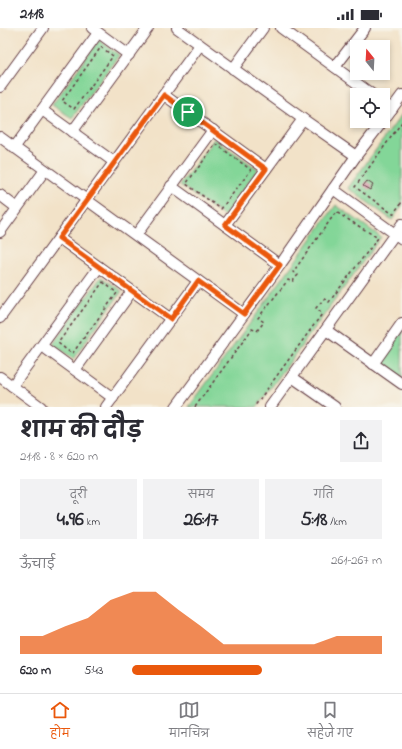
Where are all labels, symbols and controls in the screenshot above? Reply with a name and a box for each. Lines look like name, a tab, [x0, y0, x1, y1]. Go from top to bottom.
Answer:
text: 21:18	[20, 3, 44, 25]
north arrow	[350, 40, 390, 80]
map controls	[350, 40, 390, 128]
button: locate	[350, 88, 390, 128]
pin	[171, 95, 205, 129]
icon: arrive	[177, 101, 199, 123]
text: शाम की दौड़	[20, 416, 142, 448]
button: share	[340, 420, 382, 462]
text: 21:18 · 8 × 620 m	[20, 447, 98, 466]
text: दूरी	[70, 487, 87, 503]
text: समय	[188, 487, 214, 503]
text: गति	[314, 487, 334, 503]
text: 4.96	[57, 506, 84, 535]
text: 26:17	[183, 506, 219, 535]
text: 5:18	[300, 506, 327, 535]
text: km	[84, 514, 100, 530]
text: /km	[327, 514, 347, 530]
text: 261–267 m	[331, 551, 382, 570]
text: ऊँचाई	[20, 555, 55, 574]
text: 620 m	[20, 661, 51, 680]
text: 5:43	[84, 661, 103, 680]
tab: होम	[49, 699, 71, 745]
tab: मानचित्र	[169, 699, 209, 745]
tab: सहेजे गए	[307, 699, 353, 745]

